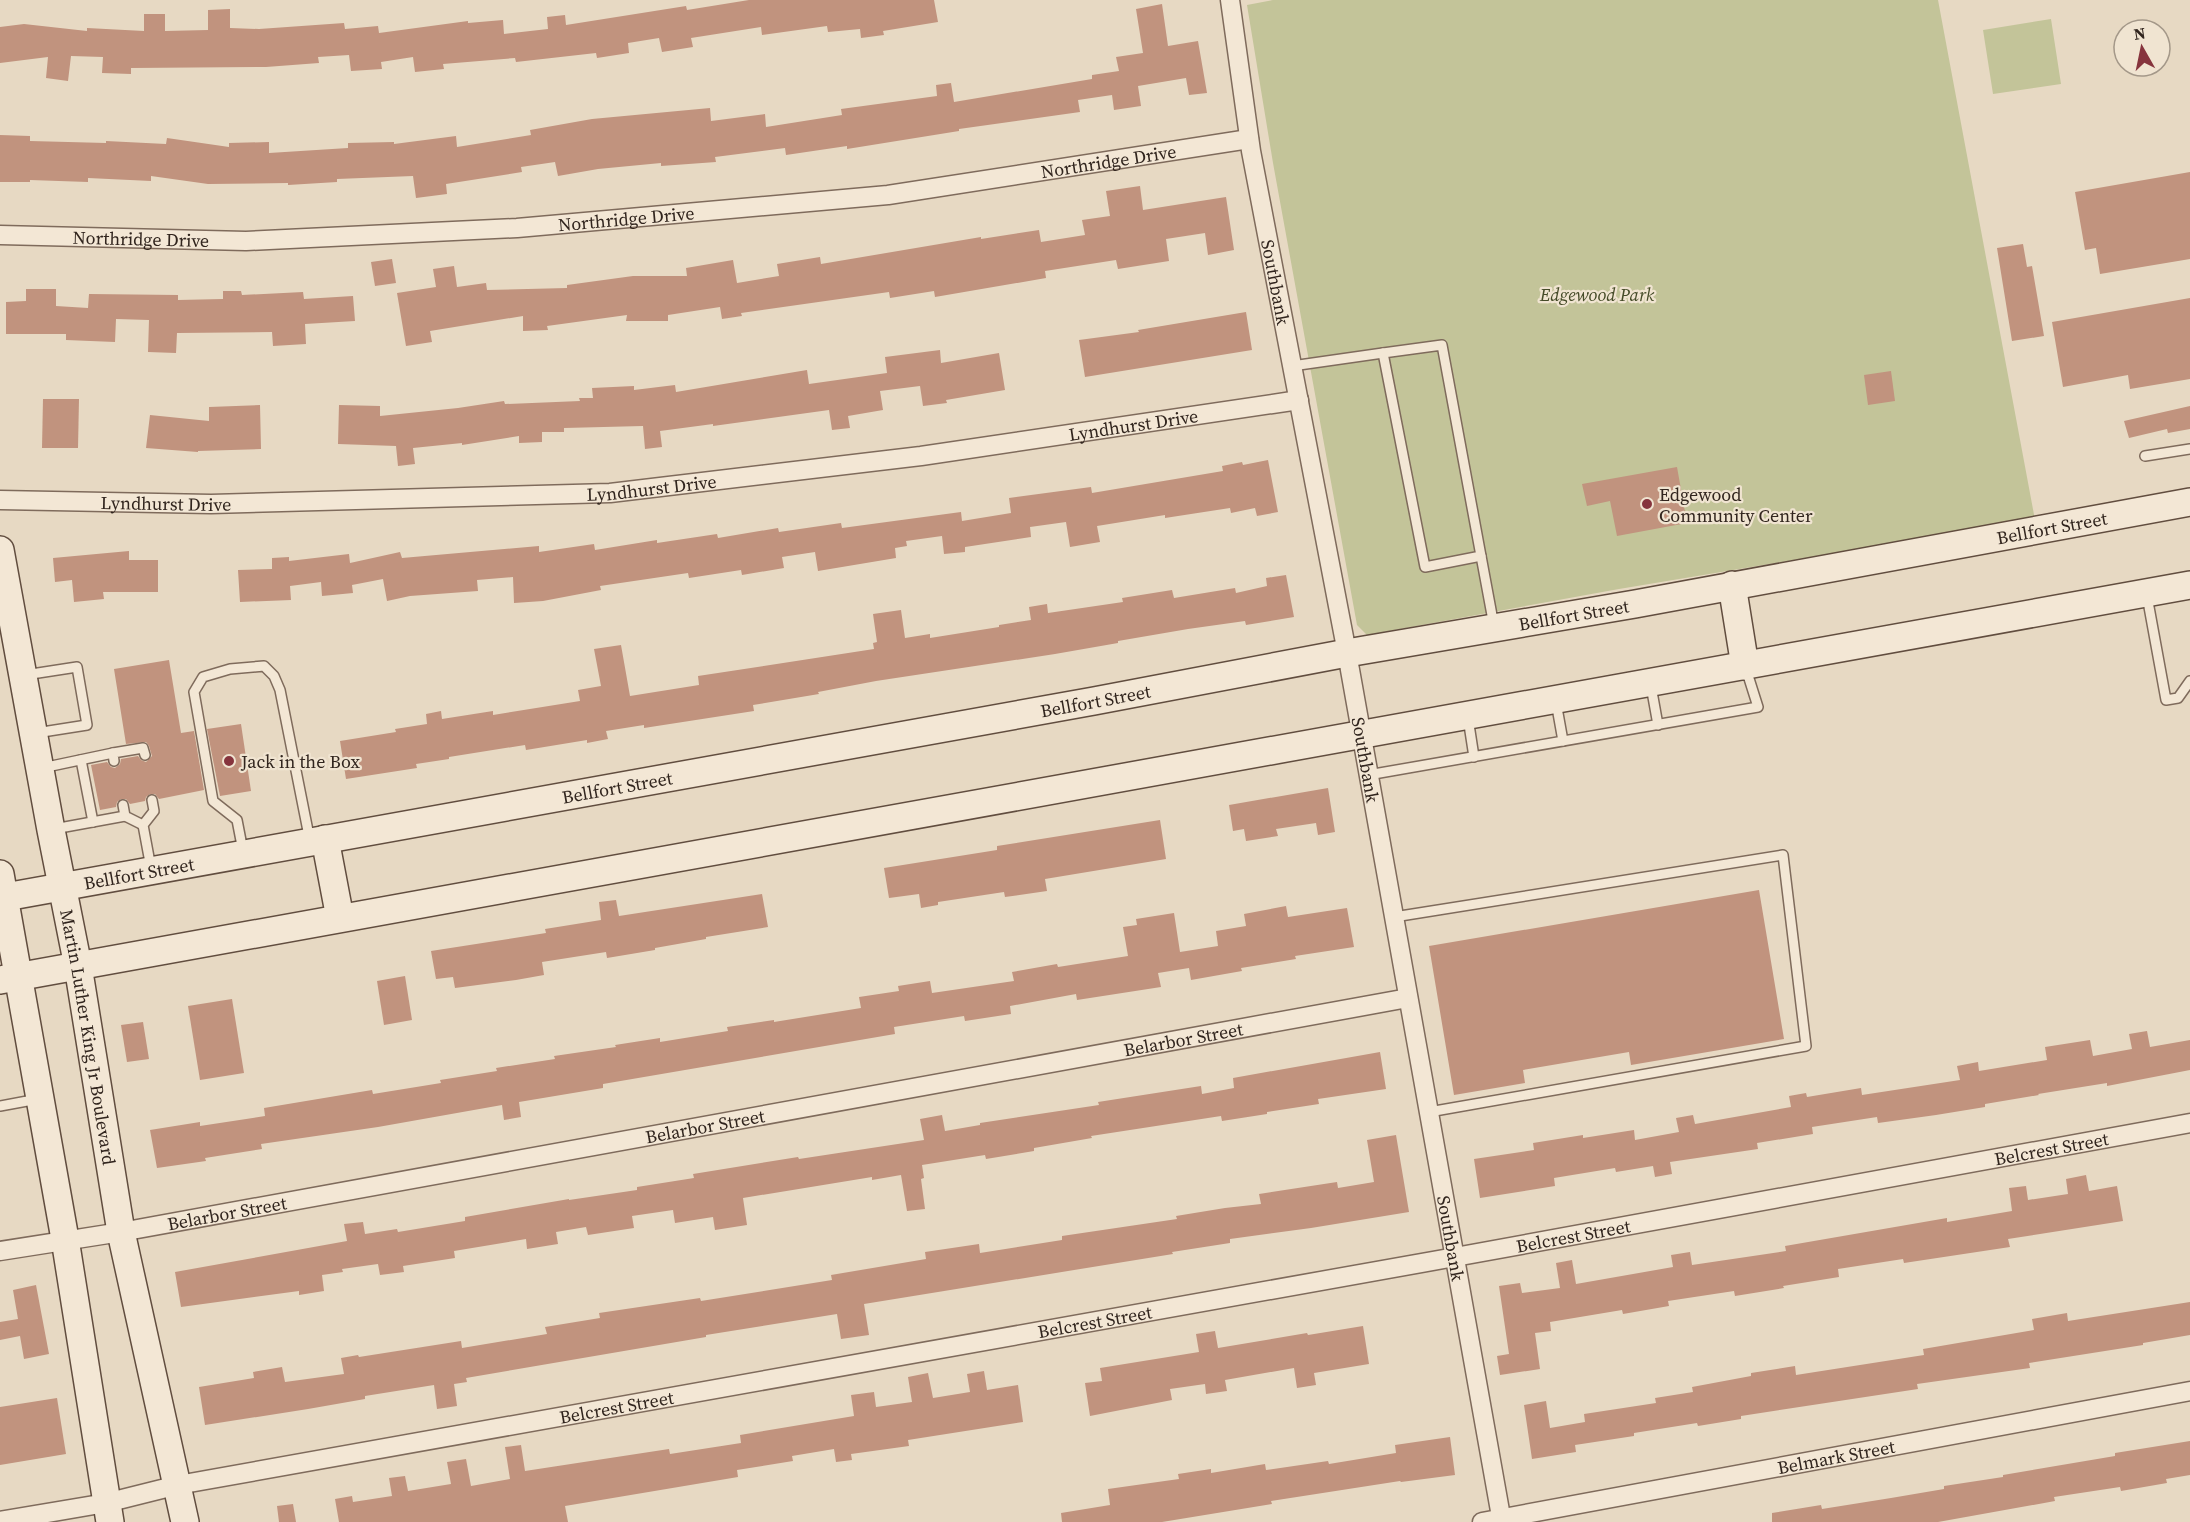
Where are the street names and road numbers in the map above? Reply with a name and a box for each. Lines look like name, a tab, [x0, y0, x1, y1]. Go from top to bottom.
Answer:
street label: Northridge Drive	[1039, 138, 1178, 184]
street label: Northridge Drive	[557, 200, 695, 237]
street label: Northridge Drive	[72, 224, 210, 253]
street label: Southbank	[1256, 237, 1296, 327]
street label: Lyndhurst Drive	[1067, 403, 1200, 446]
street label: Lyndhurst Drive	[586, 468, 718, 506]
street label: Lyndhurst Drive	[100, 489, 232, 517]
street label: Bellfort Street	[1995, 505, 2109, 550]
street label: Bellfort Street	[1516, 593, 1631, 636]
street label: Bellfort Street	[1038, 678, 1153, 723]
street label: Southbank	[1346, 715, 1386, 805]
street label: Bellfort Street	[560, 765, 674, 809]
street label: Bellfort Street	[82, 851, 196, 895]
street label: Martin Luther King Jr Boulevard	[54, 907, 122, 1167]
street label: Belarbor Street	[1121, 1016, 1245, 1062]
street label: Belarbor Street	[643, 1103, 767, 1149]
street label: Belcrest Street	[1992, 1126, 2110, 1171]
street label: Belarbor Street	[165, 1190, 289, 1236]
street label: Southbank	[1431, 1194, 1471, 1283]
street label: Belcrest Street	[1514, 1213, 1632, 1258]
street label: Belcrest Street	[1036, 1299, 1154, 1344]
street label: Belcrest Street	[557, 1384, 676, 1429]
street label: Belmark Street	[1775, 1433, 1897, 1480]

